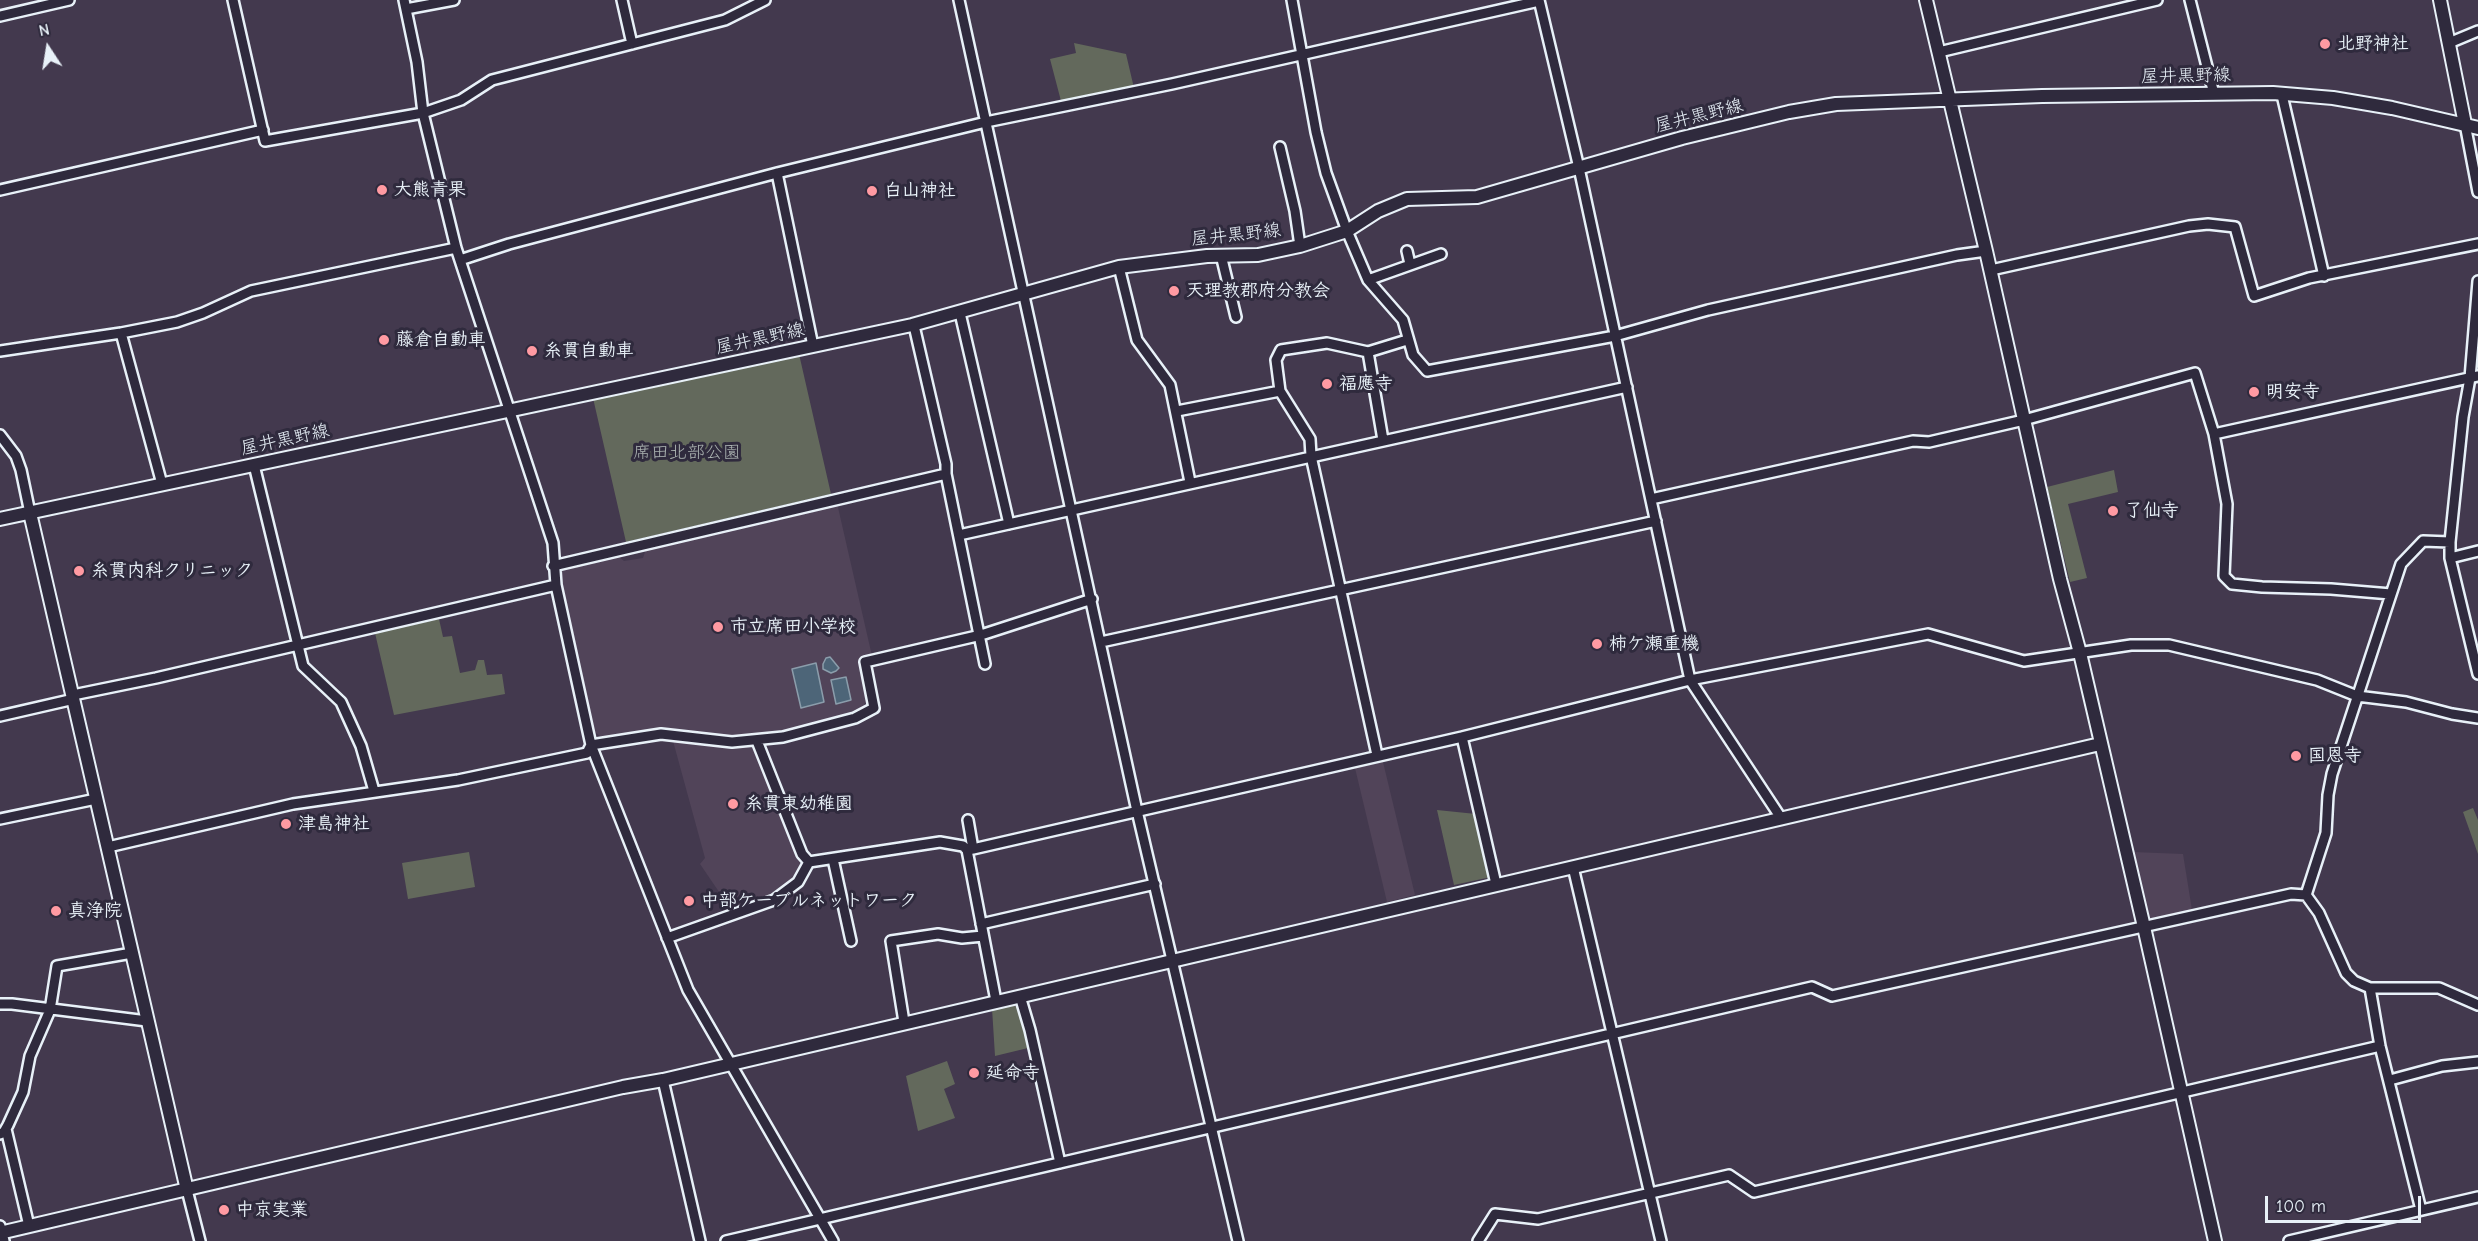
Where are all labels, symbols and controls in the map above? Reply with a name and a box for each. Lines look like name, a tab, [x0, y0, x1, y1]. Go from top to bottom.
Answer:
north arrow	[18, 18, 78, 78]
text: N	[37, 21, 51, 40]
place label: 北野神社	[2337, 33, 2409, 55]
marker: 北野神社	[2318, 37, 2332, 51]
street label: 屋井黒野線	[2141, 64, 2231, 88]
street label: 屋井黒野線	[1653, 95, 1745, 137]
place label: 大熊青果	[394, 179, 466, 201]
place label: 白山神社	[884, 180, 956, 202]
marker: 大熊青果	[375, 183, 389, 197]
marker: 白山神社	[865, 184, 879, 198]
street label: 屋井黒野線	[1190, 220, 1282, 250]
place label: 天理教郡府分教会	[1186, 280, 1330, 302]
marker: 天理教郡府分教会	[1167, 284, 1181, 298]
street label: 屋井黒野線	[714, 319, 806, 359]
place label: 藤倉自動車	[396, 329, 486, 351]
marker: 藤倉自動車	[377, 333, 391, 347]
place label: 糸貫自動車	[544, 340, 634, 362]
marker: 糸貫自動車	[525, 344, 539, 358]
place label: 福應寺	[1339, 373, 1393, 395]
marker: 福應寺	[1320, 377, 1334, 391]
place label: 明安寺	[2266, 381, 2320, 403]
marker: 明安寺	[2247, 385, 2261, 399]
street label: 屋井黒野線	[239, 420, 331, 460]
park label: 席田北部公園	[633, 442, 741, 464]
place label: 了仙寺	[2125, 500, 2179, 522]
marker: 了仙寺	[2106, 504, 2120, 518]
place label: 糸貫内科クリニック	[91, 560, 253, 582]
marker: 糸貫内科クリニック	[72, 564, 86, 578]
place label: 市立席田小学校	[730, 616, 856, 638]
marker: 市立席田小学校	[711, 620, 725, 634]
place label: 柿ケ瀬重機	[1609, 633, 1699, 655]
marker: 柿ケ瀬重機	[1590, 637, 1604, 651]
place label: 国恩寺	[2308, 745, 2362, 767]
marker: 国恩寺	[2289, 749, 2303, 763]
place label: 糸貫東幼稚園	[745, 793, 853, 815]
marker: 糸貫東幼稚園	[726, 797, 740, 811]
place label: 津島神社	[298, 813, 370, 835]
marker: 津島神社	[279, 817, 293, 831]
place label: 中部ケーブルネットワーク	[701, 890, 917, 912]
marker: 中部ケーブルネットワーク	[682, 894, 696, 908]
place label: 真浄院	[68, 900, 122, 922]
marker: 真浄院	[49, 904, 63, 918]
place label: 延命寺	[986, 1062, 1040, 1084]
marker: 延命寺	[967, 1066, 981, 1080]
scale bar	[2268, 1184, 2424, 1222]
text: 100 m	[2276, 1196, 2326, 1217]
place label: 中京実業	[236, 1199, 308, 1221]
marker: 中京実業	[217, 1203, 231, 1217]

